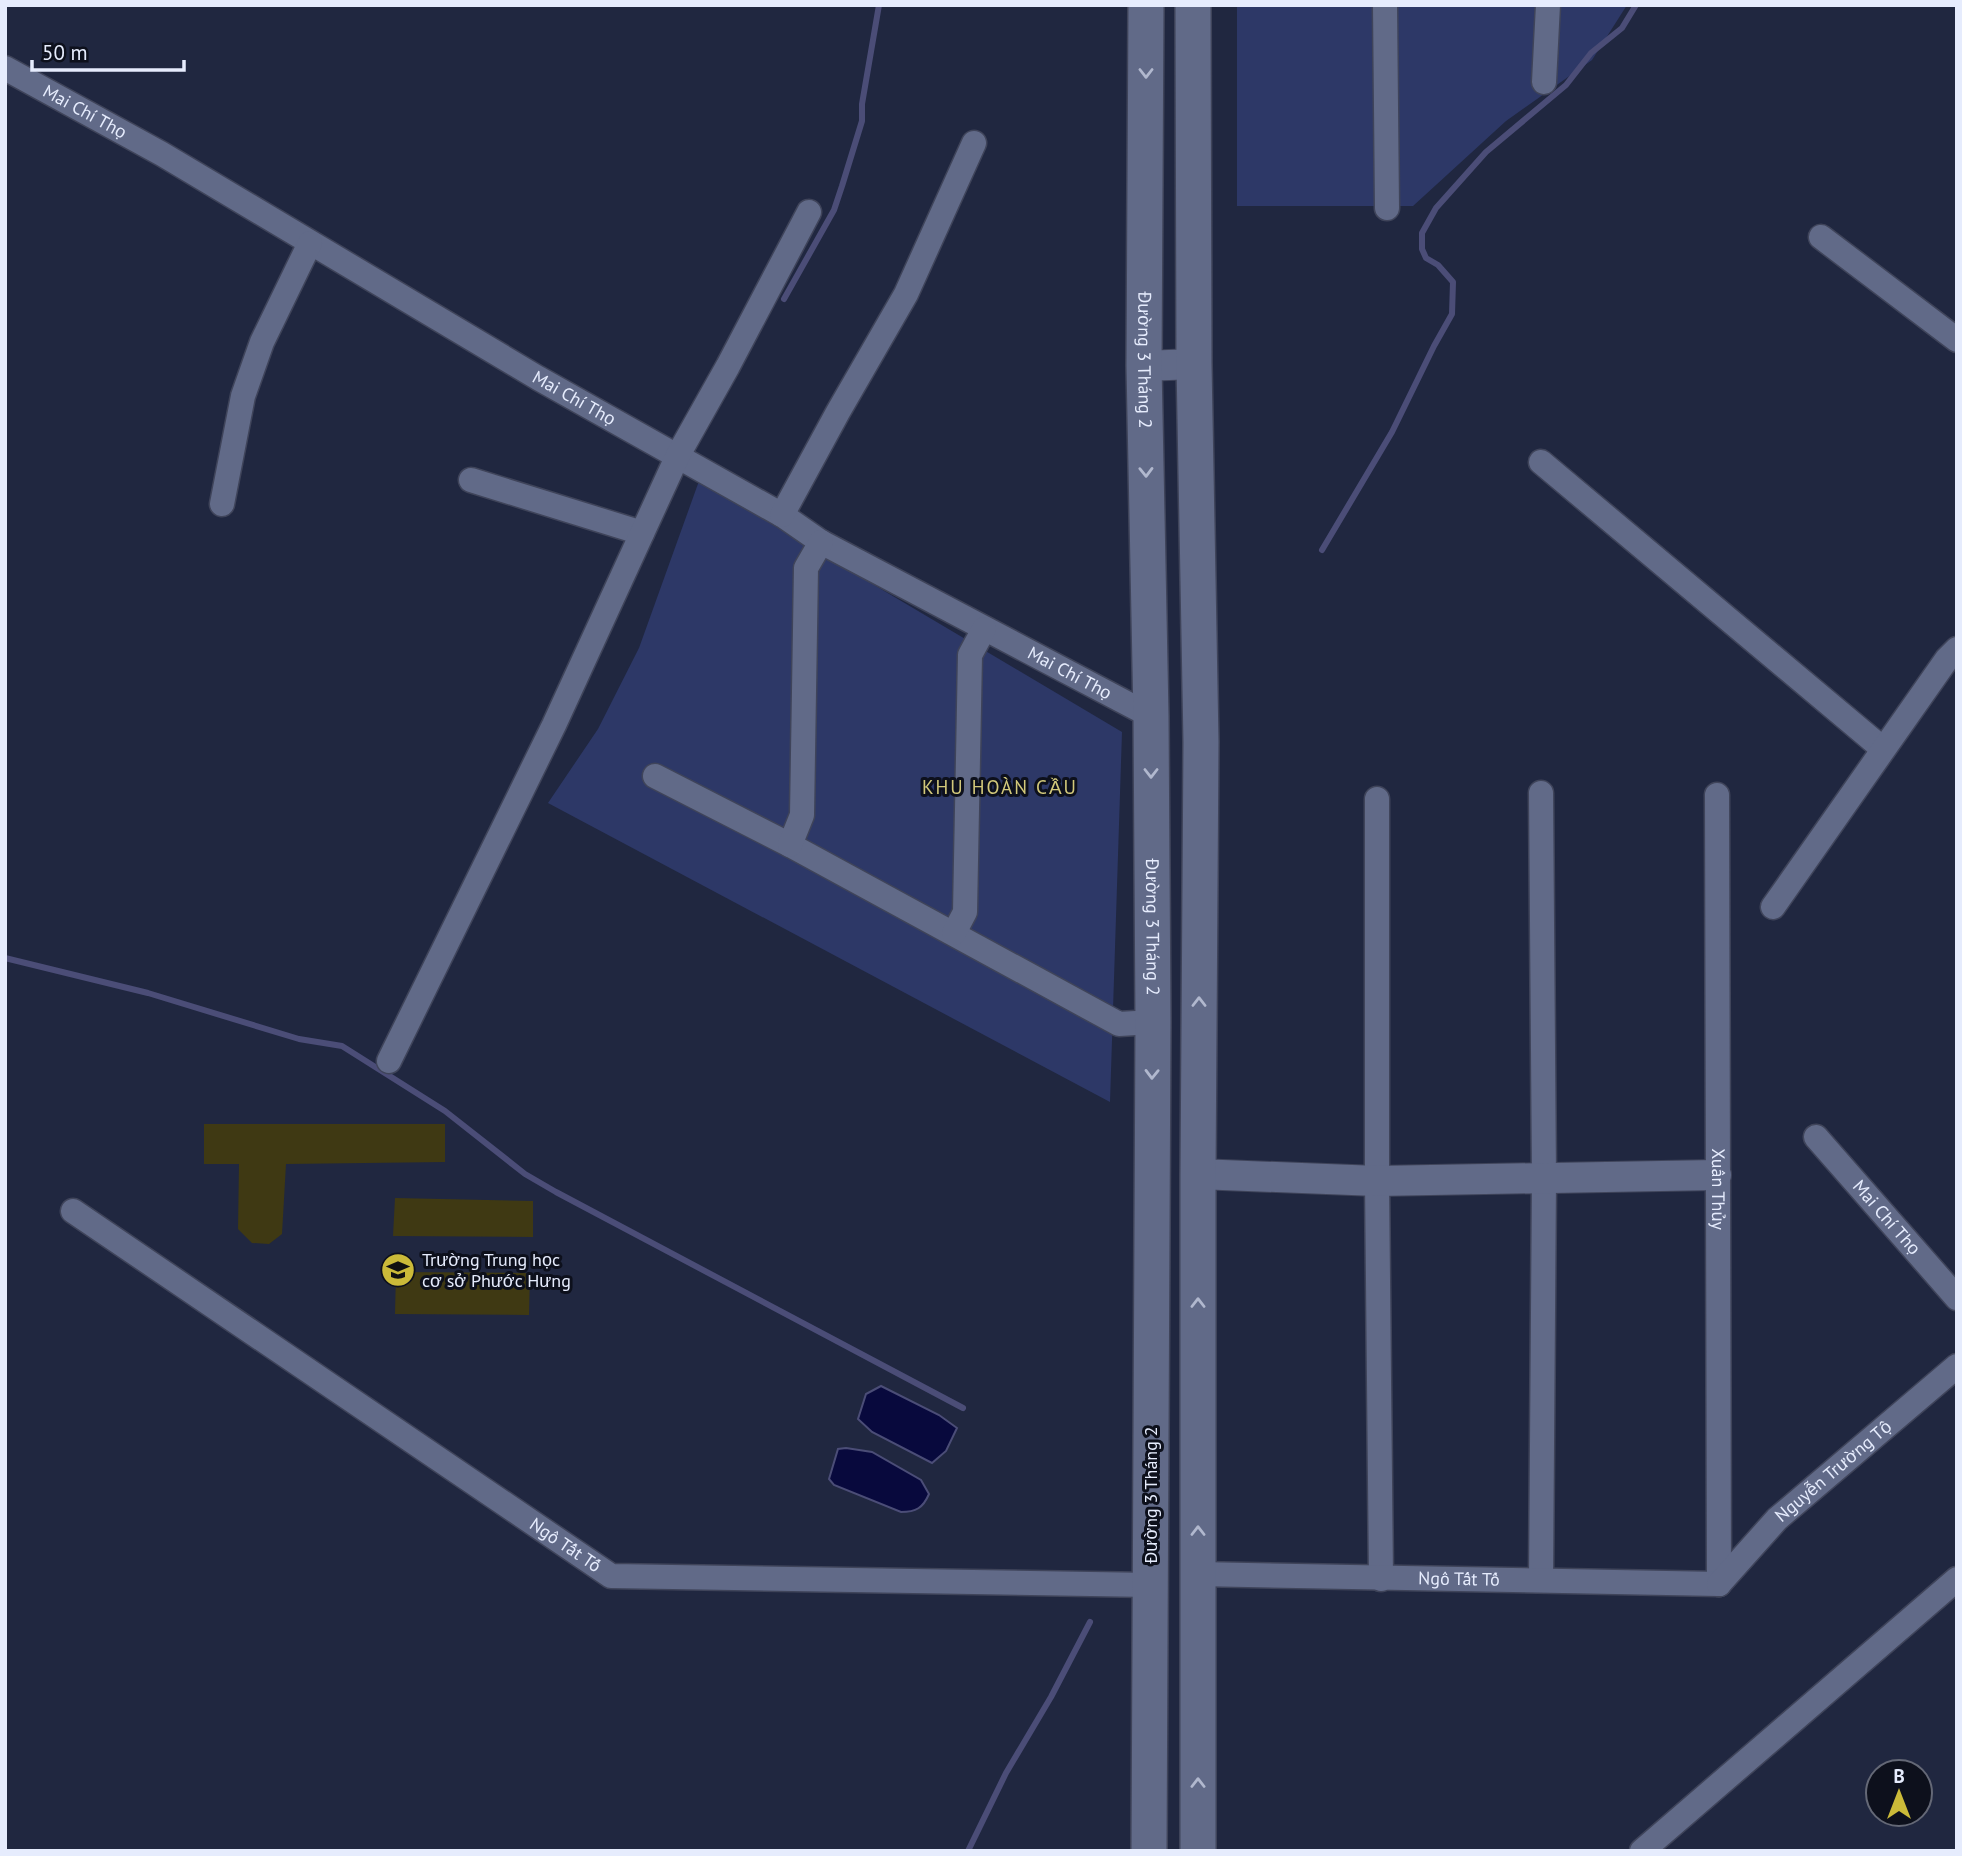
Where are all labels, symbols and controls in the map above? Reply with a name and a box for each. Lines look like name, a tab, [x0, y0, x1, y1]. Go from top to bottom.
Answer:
scale bar	[32, 28, 184, 72]
text: 50 m	[42, 39, 88, 66]
one-way arrow	[1138, 69, 1154, 79]
street label: Mai Chí Thọ	[39, 79, 131, 143]
street label: Đường 3 Tháng 2	[1133, 290, 1157, 429]
street label: Mai Chí Thọ	[529, 365, 620, 430]
one-way arrow	[1138, 468, 1154, 478]
street label: Mai Chí Thọ	[1024, 641, 1116, 704]
one-way arrow	[1143, 769, 1159, 779]
district label: KHU HOÀN CẦU	[922, 775, 1078, 799]
street label: Đường 3 Tháng 2	[1141, 857, 1165, 996]
one-way arrow	[1191, 996, 1207, 1007]
one-way arrow	[1144, 1070, 1160, 1080]
street label: Xuân Thủy	[1707, 1148, 1730, 1230]
street label: Mai Chí Thọ	[1848, 1175, 1926, 1259]
place label: Trường Trung học cơ sở Phước Hưng	[422, 1248, 571, 1292]
school or university icon: Trường Trung học cơ sở Phước Hưng	[379, 1251, 417, 1289]
one-way arrow	[1190, 1297, 1206, 1308]
street label: Nguyễn Trường Tộ	[1770, 1415, 1896, 1527]
street label: Đường 3 Tháng 2	[1139, 1427, 1162, 1564]
street label: Ngô Tất Tố	[526, 1512, 606, 1577]
one-way arrow	[1190, 1525, 1206, 1535]
street label: Ngô Tất Tố	[1418, 1566, 1500, 1591]
north arrow	[1864, 1758, 1934, 1828]
text: B	[1893, 1764, 1905, 1788]
one-way arrow	[1190, 1777, 1206, 1787]

